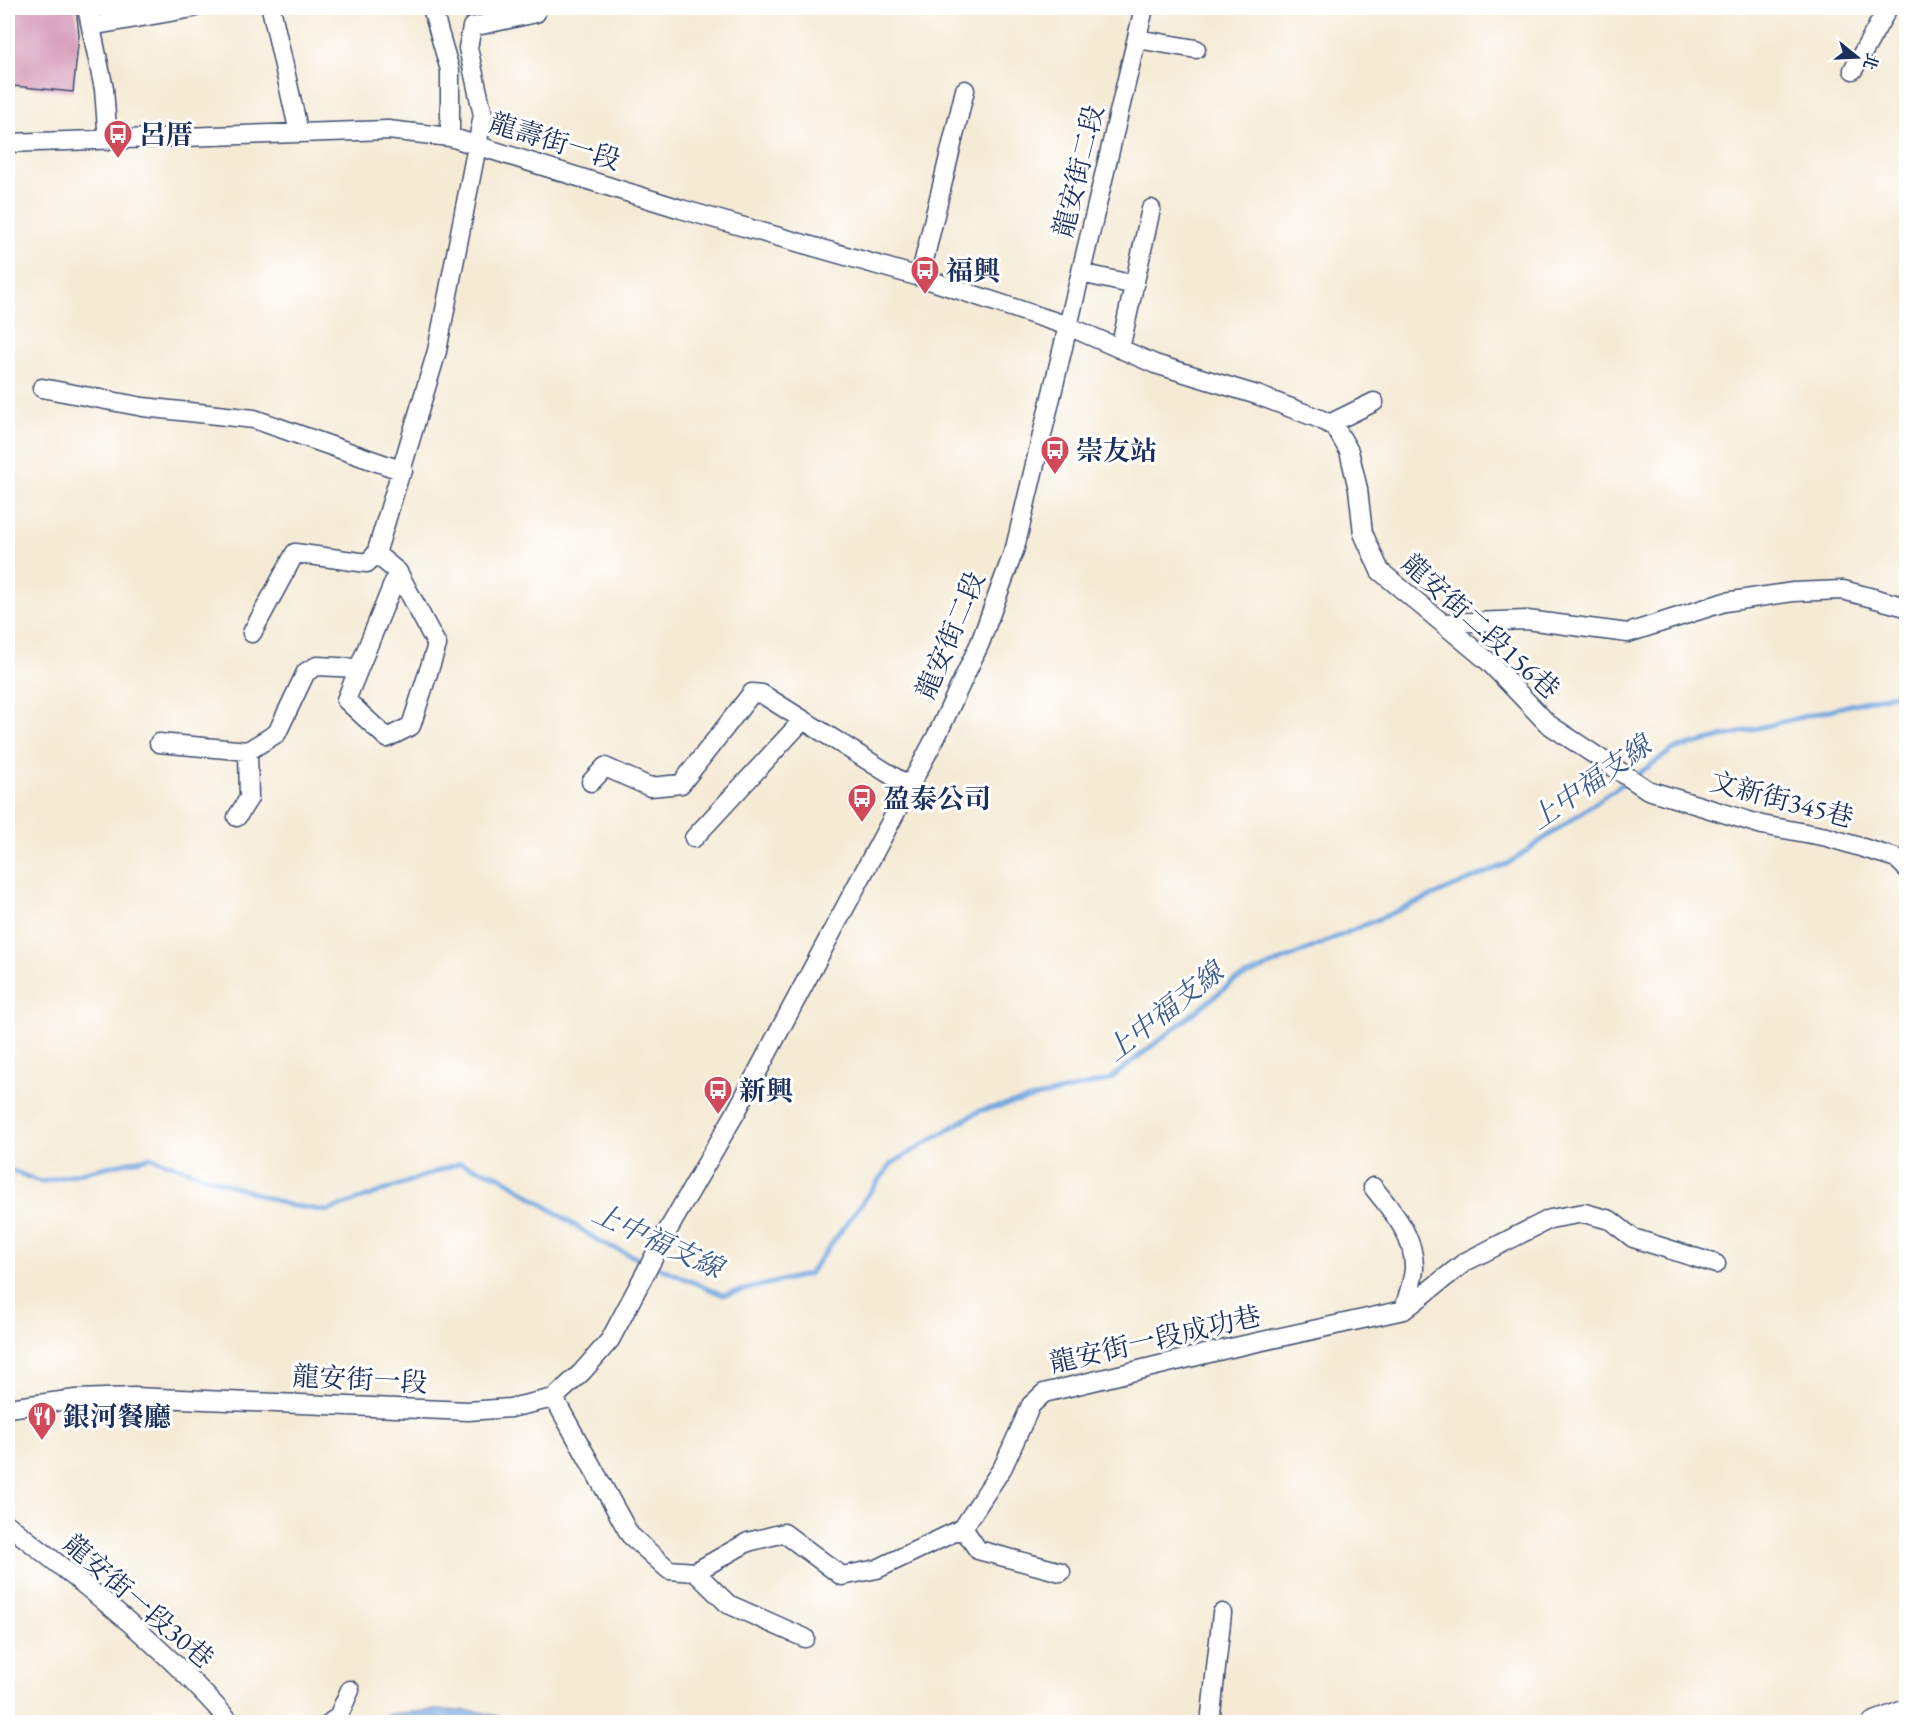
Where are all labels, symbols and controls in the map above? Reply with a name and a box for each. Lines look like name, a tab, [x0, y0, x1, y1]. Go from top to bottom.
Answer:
north arrow	[1827, 27, 1887, 87]
text: 北	[1858, 51, 1883, 72]
street label: 龍安街二段	[1045, 101, 1111, 241]
street label: 龍壽街一段	[485, 105, 625, 177]
place label: 呂厝	[139, 117, 193, 152]
bus stop icon: 呂厝	[102, 118, 134, 160]
place label: 福興	[946, 253, 1000, 288]
bus stop icon: 福興	[909, 254, 941, 296]
place label: 崇友站	[1076, 433, 1157, 468]
bus stop icon: 崇友站	[1039, 434, 1071, 476]
street label: 龍安街二段156巷	[1395, 546, 1567, 706]
street label: 龍安街二段	[908, 566, 992, 704]
water label: 上中福支線	[1522, 725, 1660, 837]
street label: 文新街345巷	[1707, 763, 1857, 835]
place label: 盈泰公司	[883, 781, 991, 816]
bus stop icon: 盈泰公司	[846, 782, 878, 824]
water label: 上中福支線	[1098, 952, 1233, 1068]
place label: 新興	[739, 1073, 793, 1108]
bus stop icon: 新興	[702, 1074, 734, 1116]
water label: 上中福支線	[587, 1194, 732, 1287]
street label: 龍安街一段成功巷	[1046, 1298, 1264, 1380]
street label: 龍安街一段	[292, 1358, 428, 1400]
place label: 銀河餐廳	[63, 1399, 171, 1434]
restaurant icon: 銀河餐廳	[26, 1400, 58, 1442]
street label: 龍安街一段30巷	[57, 1526, 221, 1676]

